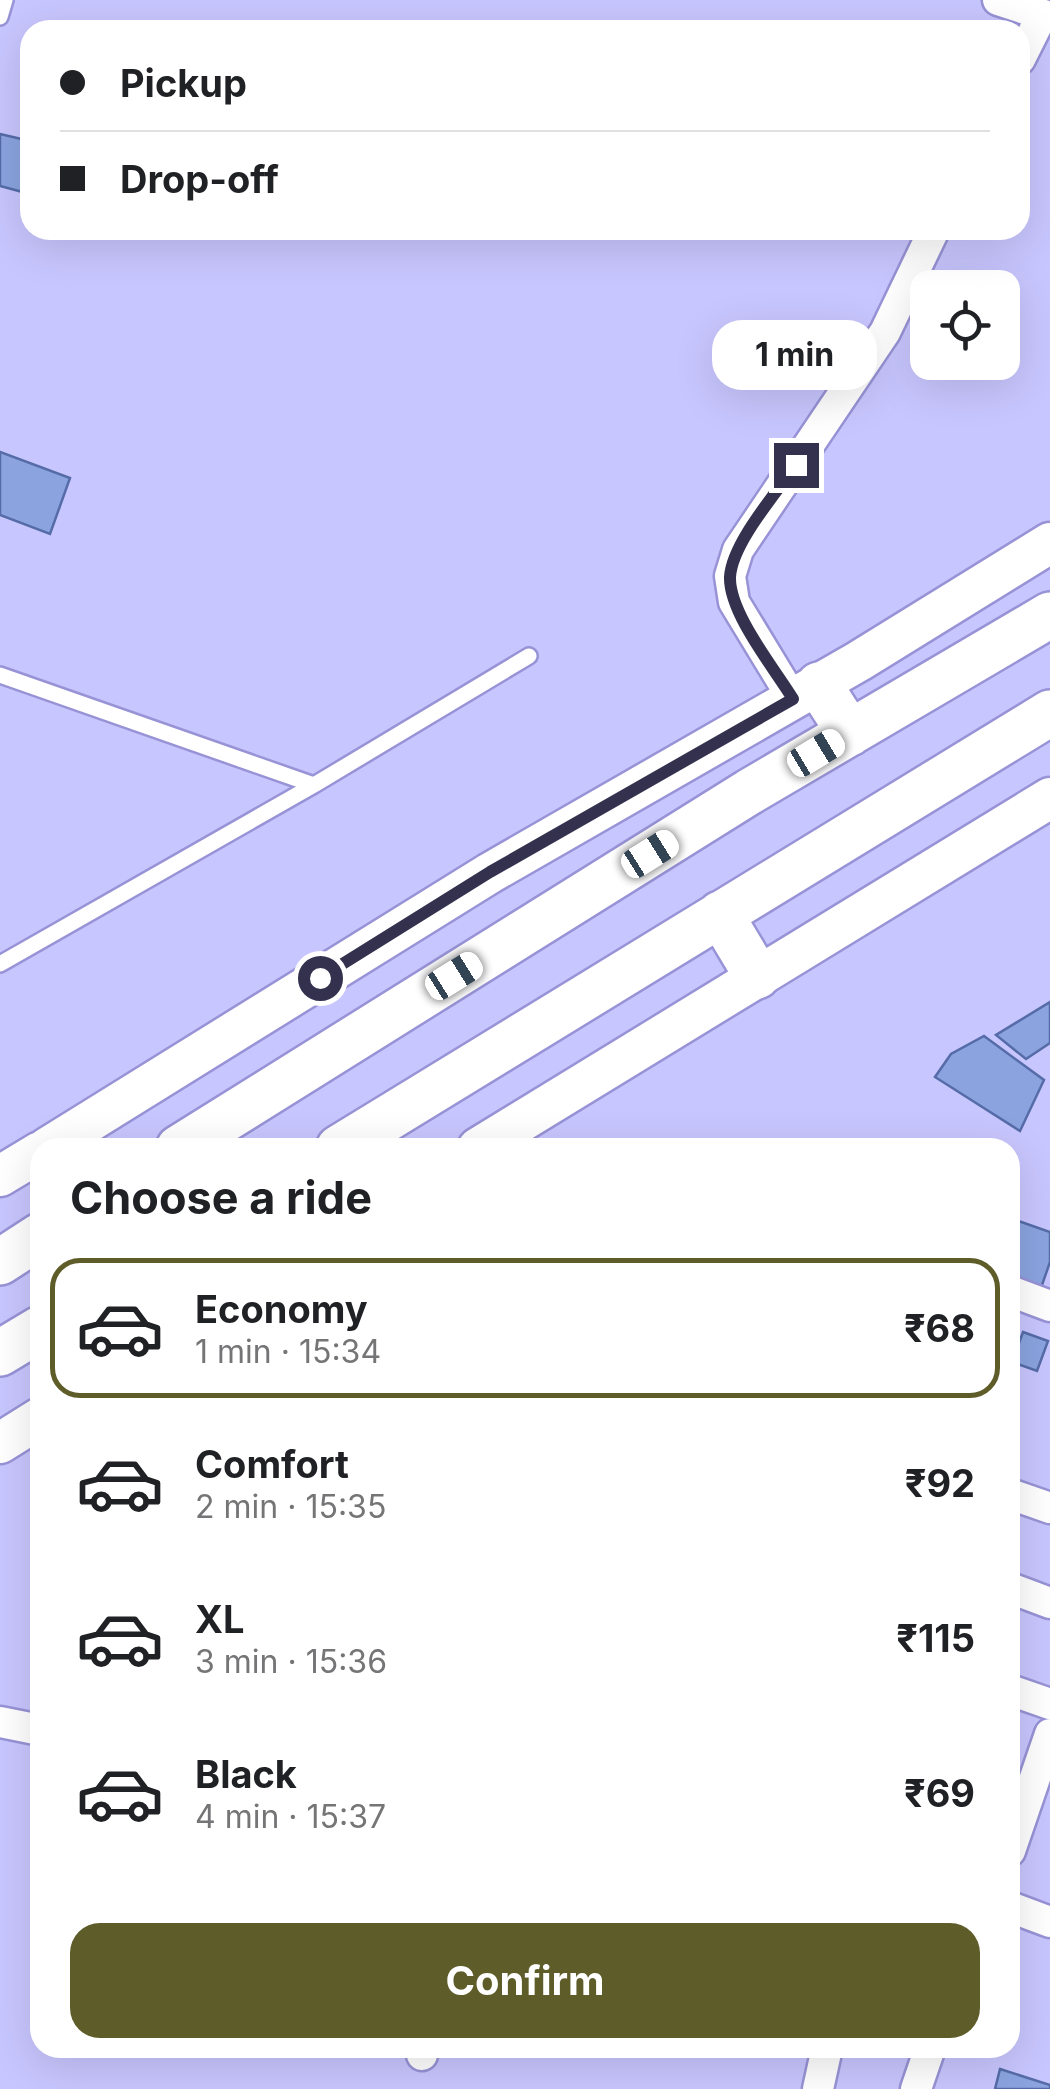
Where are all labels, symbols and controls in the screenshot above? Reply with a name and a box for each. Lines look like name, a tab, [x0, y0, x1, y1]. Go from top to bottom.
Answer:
text: Pickup	[120, 60, 247, 106]
text: Drop-off	[120, 156, 279, 202]
map controls	[910, 270, 1020, 380]
button: locate	[910, 270, 1020, 380]
callout: 1 min	[714, 320, 878, 390]
text: 1 min	[755, 335, 834, 374]
route end	[774, 443, 819, 488]
car	[783, 725, 849, 781]
car	[617, 825, 683, 883]
car	[421, 947, 487, 1005]
route start	[298, 956, 343, 1001]
text: Choose a ride	[70, 1170, 372, 1225]
icon: car	[75, 1283, 165, 1373]
text: Economy	[195, 1286, 368, 1332]
text: ₹68	[904, 1305, 975, 1351]
text: 1 min · 15:34	[195, 1332, 381, 1371]
icon: car	[75, 1438, 165, 1528]
text: Comfort	[195, 1441, 349, 1487]
text: ₹92	[905, 1460, 975, 1506]
text: 2 min · 15:35	[195, 1487, 386, 1526]
icon: car	[75, 1593, 165, 1683]
text: XL	[195, 1596, 245, 1642]
text: ₹115	[896, 1615, 975, 1661]
text: 3 min · 15:36	[195, 1642, 387, 1681]
icon: car	[75, 1748, 165, 1838]
text: Black	[195, 1751, 297, 1797]
text: ₹69	[904, 1770, 975, 1816]
text: 4 min · 15:37	[195, 1797, 386, 1836]
button: Confirm	[70, 1923, 980, 2038]

